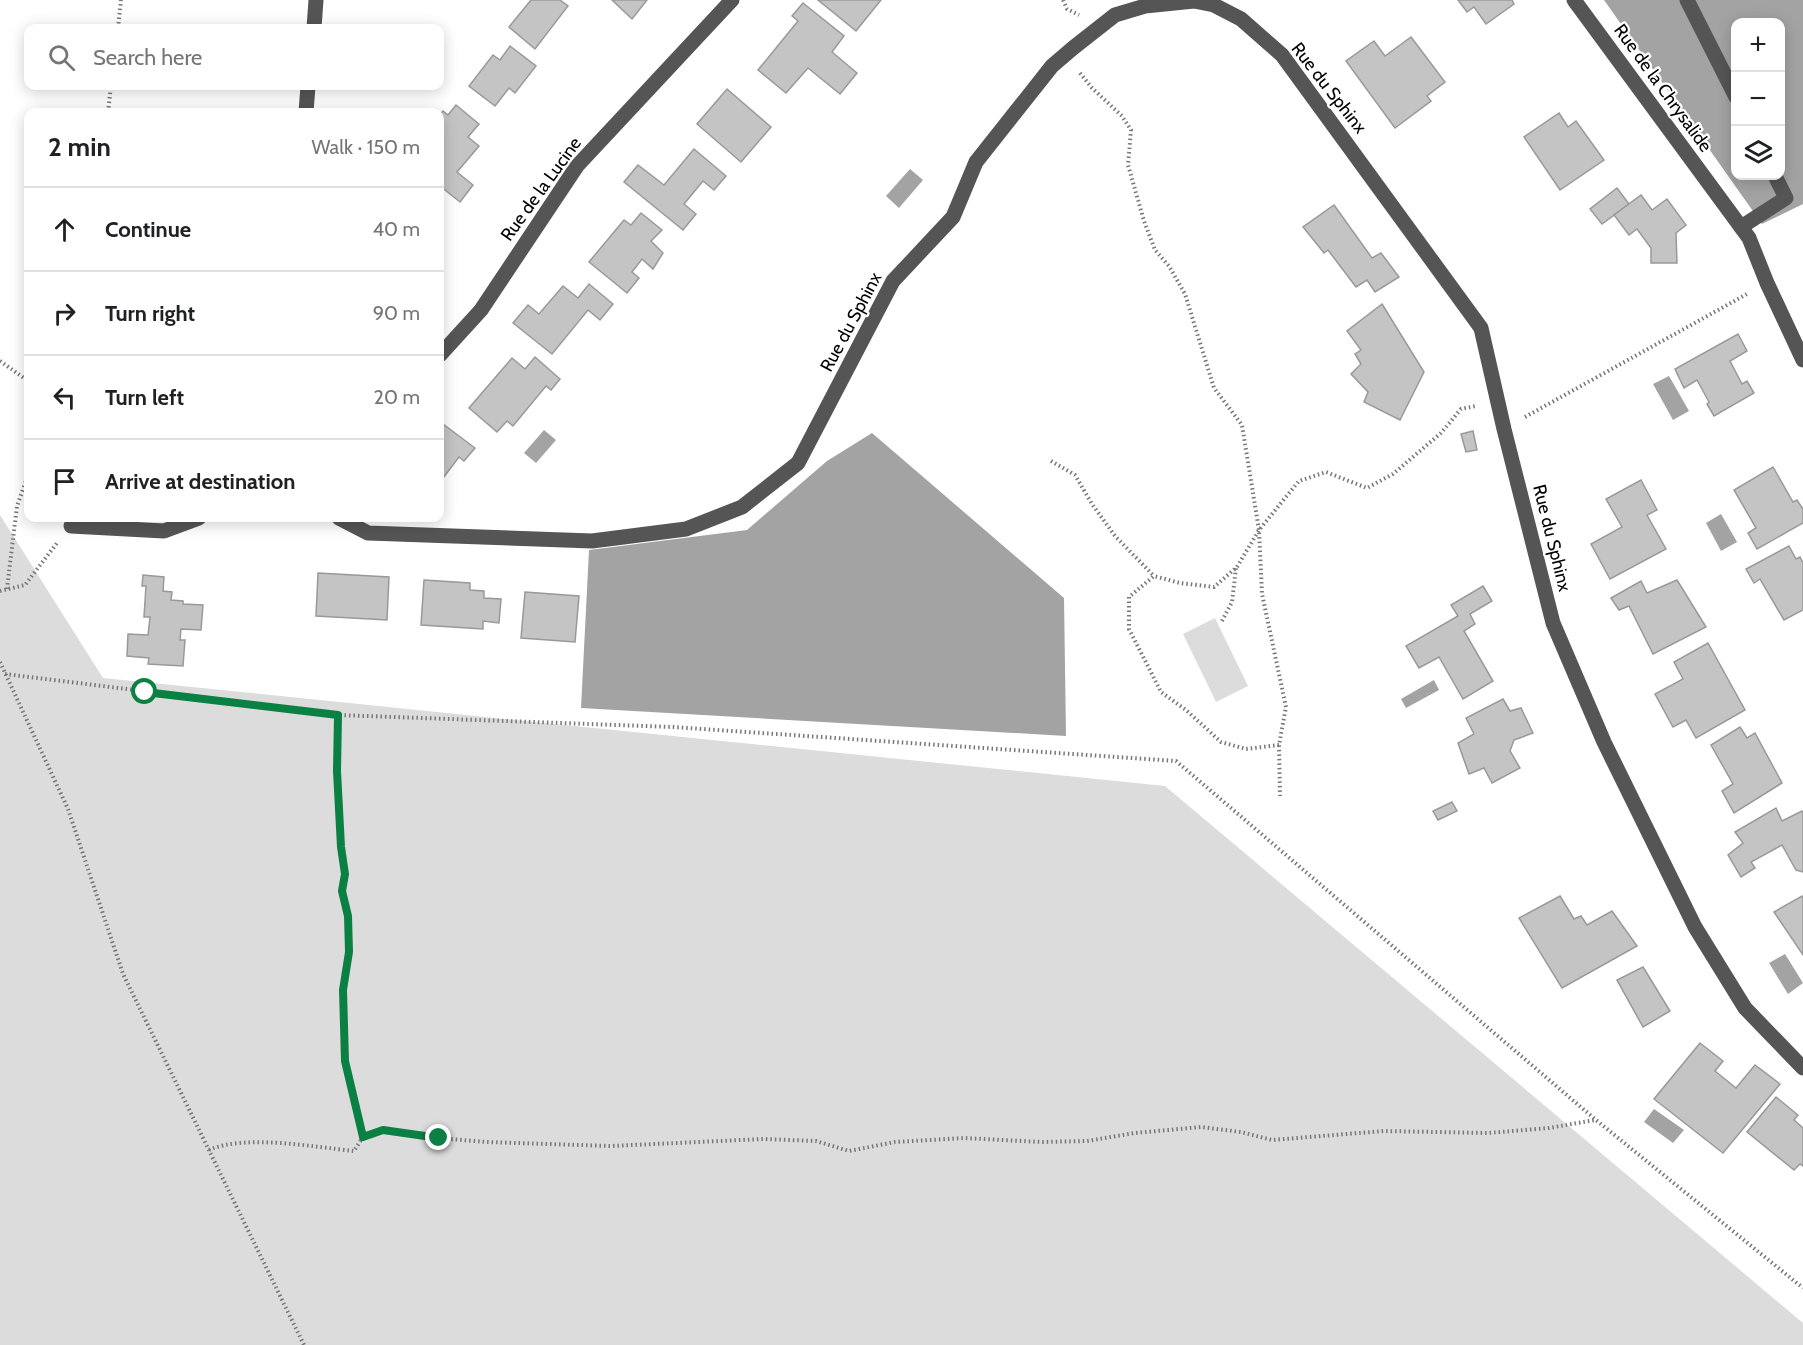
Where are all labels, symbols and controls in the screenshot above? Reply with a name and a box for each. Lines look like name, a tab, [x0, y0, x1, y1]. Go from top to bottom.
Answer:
map controls	[1731, 18, 1785, 180]
button: +	[1731, 18, 1785, 72]
street label: Rue de la Chrysalide	[1609, 20, 1717, 156]
search box	[24, 24, 444, 90]
street label: Rue du Sphinx	[1287, 38, 1372, 138]
icon: search	[45, 41, 78, 74]
text: Search here	[93, 44, 202, 71]
button: −	[1731, 72, 1785, 126]
button: layers	[1731, 126, 1785, 180]
text: 2 min	[48, 131, 111, 163]
street label: Rue de la Lucine	[496, 133, 586, 245]
text: Walk · 150 m	[312, 135, 420, 159]
icon: ahead	[48, 213, 81, 246]
text: Continue	[105, 216, 191, 243]
text: 40 m	[372, 217, 420, 241]
street label: Rue du Sphinx	[816, 268, 887, 375]
icon: right	[48, 297, 81, 330]
text: Turn right	[105, 300, 195, 327]
text: 90 m	[373, 301, 420, 325]
icon: left	[48, 381, 81, 414]
text: Turn left	[105, 384, 184, 411]
text: 20 m	[374, 385, 420, 409]
icon: arrive	[48, 465, 81, 498]
text: Arrive at destination	[105, 468, 295, 495]
street label: Rue du Sphinx	[1528, 482, 1576, 594]
route start	[131, 678, 157, 704]
route end	[425, 1124, 451, 1150]

